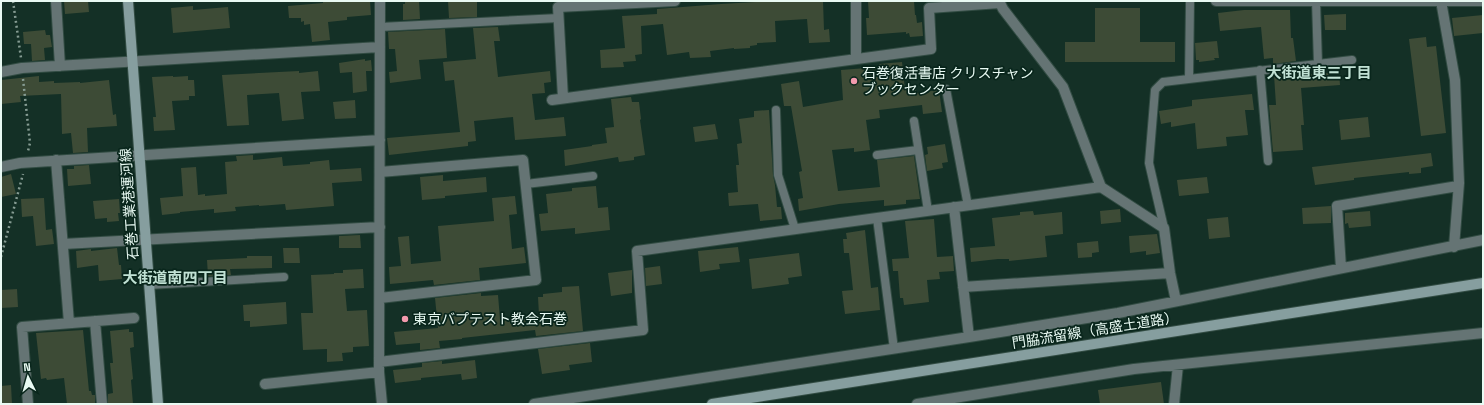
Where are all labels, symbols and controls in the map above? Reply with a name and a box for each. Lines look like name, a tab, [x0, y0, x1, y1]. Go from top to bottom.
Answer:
district label: 大街道東三丁目	[1266, 63, 1372, 82]
place label: 石巻復活書店 クリスチャン ブックセンター	[862, 64, 1033, 98]
marker: 石巻復活書店 クリスチャン ブックセンター	[849, 76, 859, 86]
street label: 石巻工業港運河線	[116, 148, 142, 260]
district label: 大街道南四丁目	[122, 268, 228, 287]
street label: 門脇流留線（高盛土道路）	[1011, 308, 1179, 352]
place label: 東京バプテスト教会石巻	[413, 310, 567, 328]
marker: 東京バプテスト教会石巻	[400, 314, 410, 324]
north arrow	[8, 357, 48, 397]
text: N	[23, 360, 31, 374]

